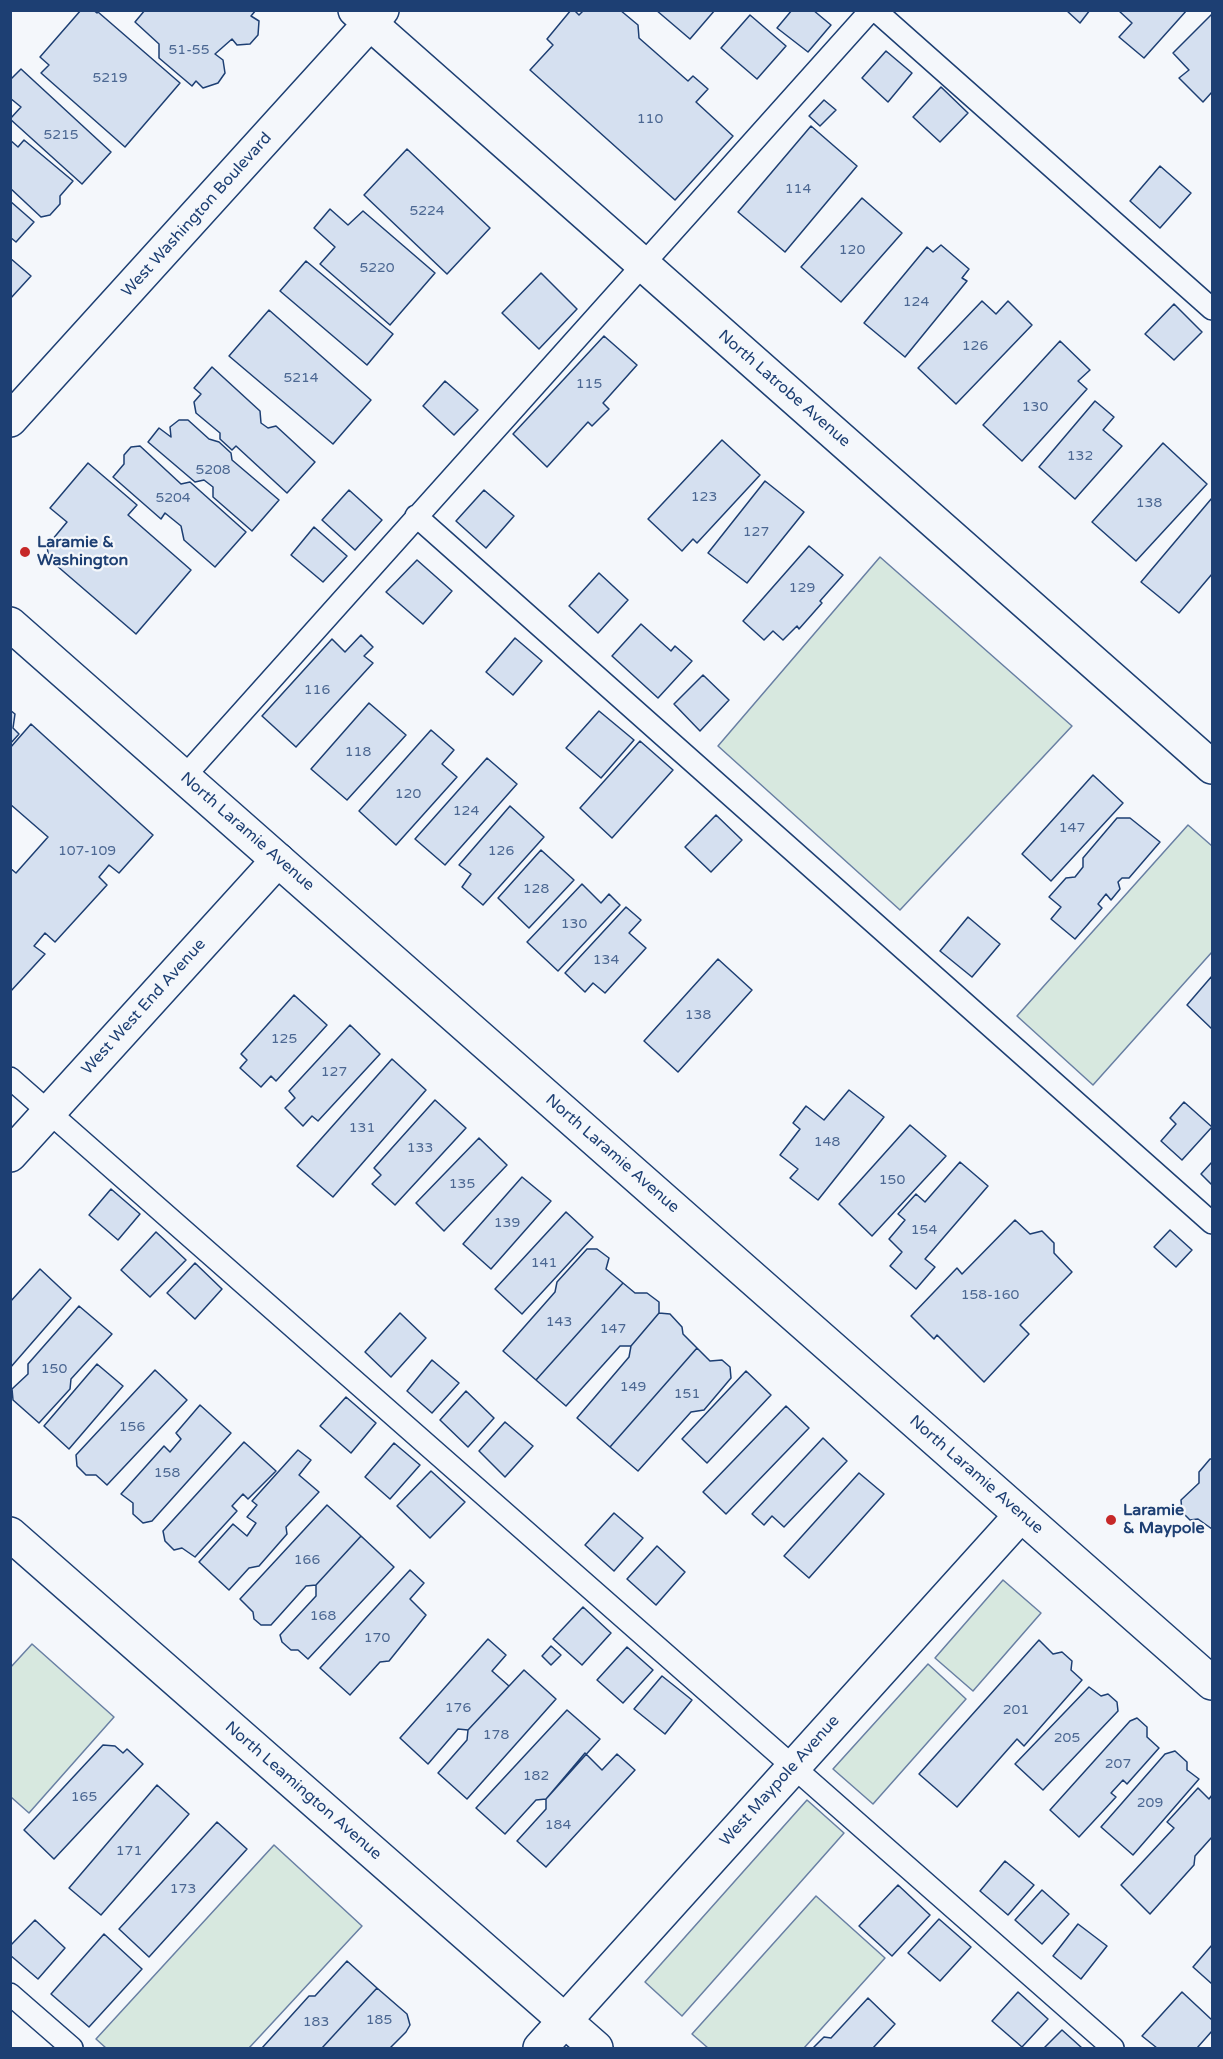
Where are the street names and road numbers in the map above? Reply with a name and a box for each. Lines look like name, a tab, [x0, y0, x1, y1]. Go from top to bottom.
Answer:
street label: West Washington Boulevard	[118, 129, 276, 301]
street label: North Latrobe Avenue	[714, 326, 854, 452]
street label: North Laramie Avenue	[176, 769, 318, 895]
street label: West West End Avenue	[78, 935, 210, 1079]
street label: North Laramie Avenue	[541, 1091, 683, 1217]
street label: North Laramie Avenue	[905, 1412, 1047, 1538]
street label: West Maypole Avenue	[716, 1712, 844, 1850]
street label: North Leamington Avenue	[221, 1718, 385, 1864]

